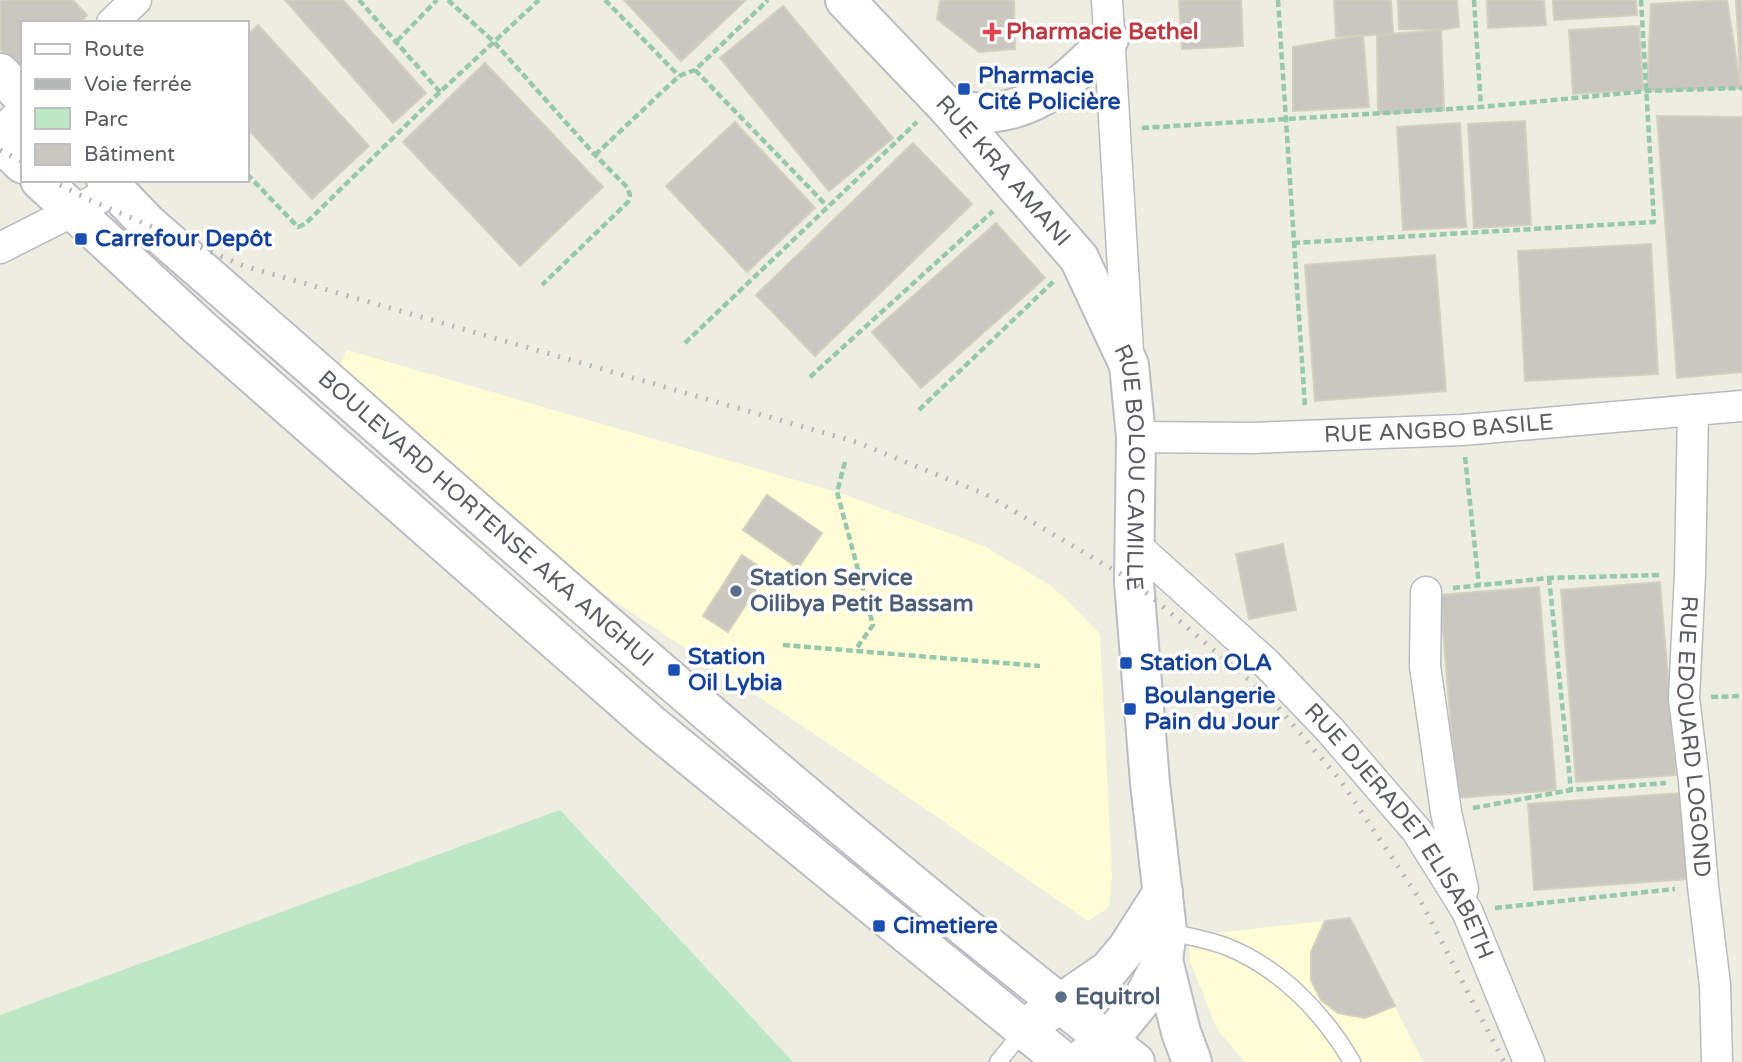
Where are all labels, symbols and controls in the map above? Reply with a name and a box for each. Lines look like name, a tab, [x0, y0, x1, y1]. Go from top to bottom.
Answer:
place label: Pharmacie Bethel	[1006, 18, 1198, 46]
legend	[21, 21, 248, 182]
marker: Pharmacie Bethel	[984, 24, 1000, 40]
text: Route	[84, 37, 144, 62]
place label: Pharmacie Cité Policière	[978, 62, 1120, 116]
text: Voie ferrée	[84, 72, 192, 97]
marker: Pharmacie Cité Policière	[956, 81, 972, 97]
street label: RUE KRA AMANI	[930, 90, 1076, 252]
text: Parc	[84, 107, 128, 132]
text: Bâtiment	[84, 142, 175, 167]
place label: Carrefour Depôt	[95, 225, 272, 253]
marker: Carrefour Depôt	[73, 231, 89, 247]
street label: RUE BOLOU CAMILLE	[1107, 340, 1150, 592]
street label: BOULEVARD HORTENSE AKA ANGHUI	[312, 365, 659, 673]
street label: RUE ANGBO BASILE	[1323, 408, 1555, 449]
place label: Station Service Oilibya Petit Bassam	[750, 564, 974, 618]
marker: Station Service Oilibya Petit Bassam	[728, 583, 744, 599]
street label: RUE EDOUARD LOGOND	[1670, 595, 1716, 878]
place label: Station Oil Lybia	[688, 643, 783, 697]
place label: Station OLA	[1140, 649, 1272, 677]
marker: Station OLA	[1118, 655, 1134, 671]
marker: Station Oil Lybia	[666, 662, 682, 678]
place label: Boulangerie Pain du Jour	[1144, 682, 1281, 736]
street label: RUE DJERADET ELISABETH	[1298, 698, 1499, 964]
marker: Boulangerie Pain du Jour	[1122, 701, 1138, 717]
place label: Cimetiere	[893, 912, 998, 940]
marker: Cimetiere	[871, 918, 887, 934]
place label: Equitrol	[1075, 983, 1161, 1011]
marker: Equitrol	[1053, 989, 1069, 1005]

